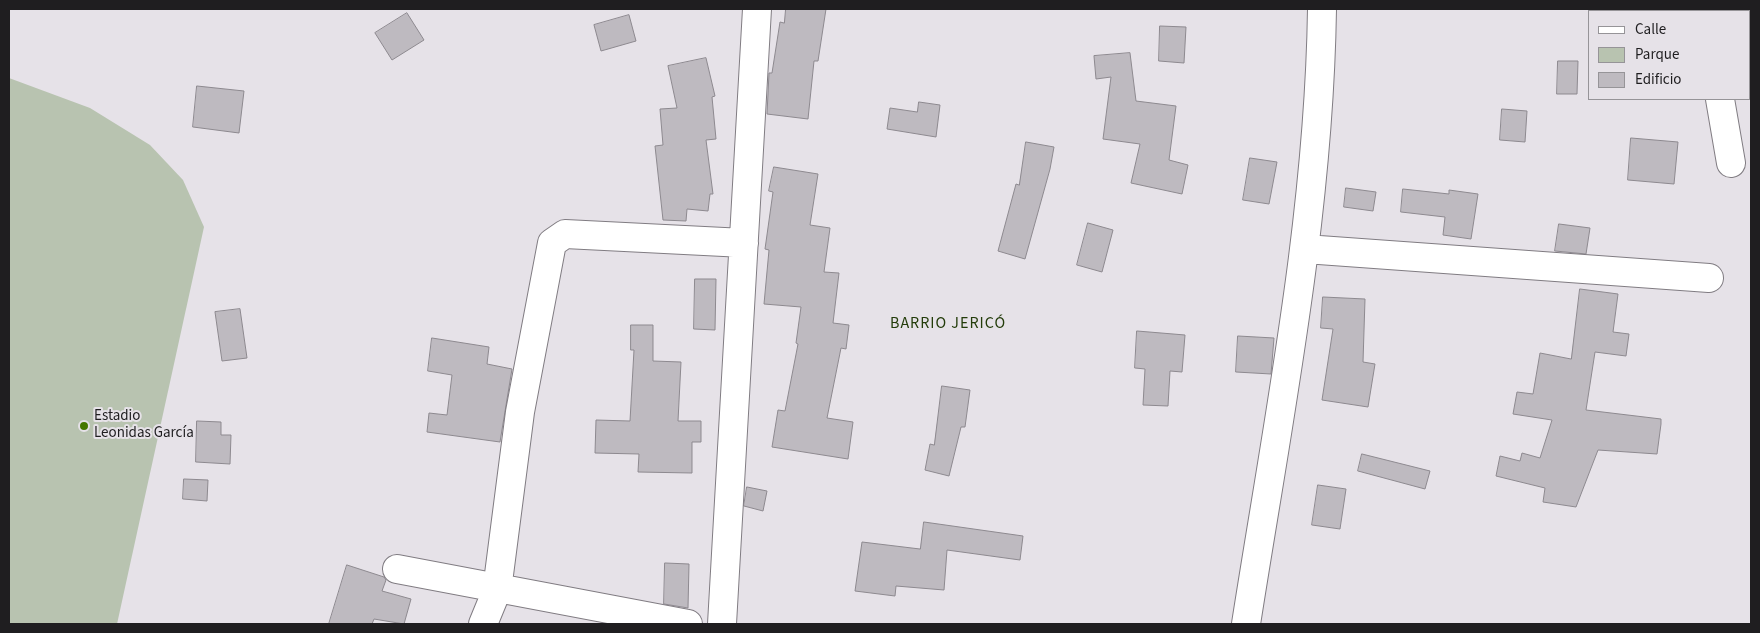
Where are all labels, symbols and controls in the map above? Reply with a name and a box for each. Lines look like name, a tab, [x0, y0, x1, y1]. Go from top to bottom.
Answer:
legend	[1588, 10, 1750, 100]
text: Calle	[1635, 19, 1666, 40]
text: Parque	[1635, 44, 1679, 65]
text: Edificio	[1635, 69, 1682, 90]
district label: BARRIO JERICÓ	[888, 314, 1008, 334]
place label: Estadio Leonidas García	[94, 408, 194, 443]
marker: Estadio Leonidas García	[78, 420, 90, 432]

